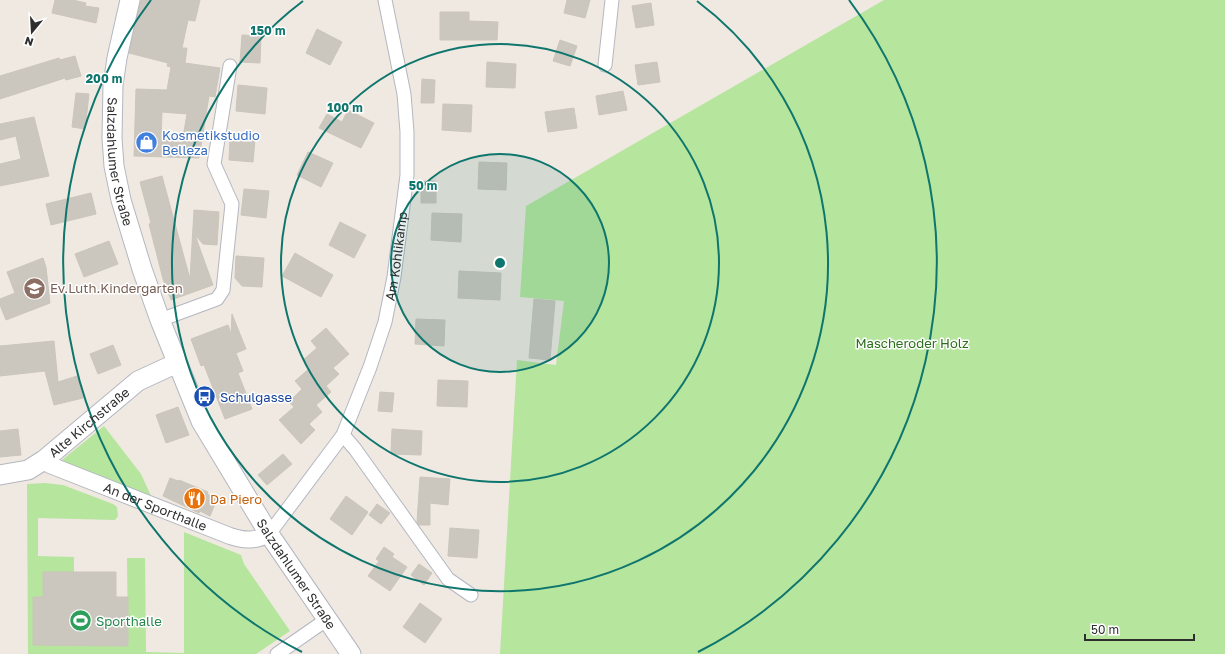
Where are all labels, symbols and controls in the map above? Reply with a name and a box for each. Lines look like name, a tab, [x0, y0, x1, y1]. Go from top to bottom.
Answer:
north arrow	[12, 12, 52, 52]
text: 150 m	[251, 23, 285, 38]
text: N	[23, 35, 35, 49]
text: 200 m	[86, 71, 122, 86]
street label: Salzdahlumer Straße	[104, 97, 136, 228]
text: 100 m	[327, 100, 363, 115]
place label: Kosmetikstudio Belleza	[162, 127, 260, 158]
shop icon: Kosmetikstudio Belleza	[134, 129, 160, 155]
text: 50 m	[409, 178, 437, 193]
street label: Am Kohlikamp	[381, 211, 410, 302]
centre of rings	[493, 256, 507, 270]
school or university icon: Ev.Luth.Kindergarten	[21, 275, 47, 301]
place label: Ev.Luth.Kindergarten	[50, 280, 183, 296]
park label: Mascheroder Holz	[855, 335, 969, 351]
street label: Alte Kirchstraße	[45, 384, 132, 461]
bus stop icon: Schulgasse	[192, 384, 218, 410]
place label: Schulgasse	[220, 389, 292, 405]
street label: An der Sporthalle	[101, 479, 209, 534]
restaurant icon: Da Piero	[182, 486, 208, 512]
place label: Da Piero	[210, 491, 262, 507]
street label: Salzdahlumer Straße	[254, 516, 340, 632]
sports icon: Sporthalle	[67, 608, 93, 634]
place label: Sporthalle	[96, 613, 162, 629]
scale bar	[1085, 616, 1194, 642]
text: 50 m	[1091, 622, 1119, 637]

